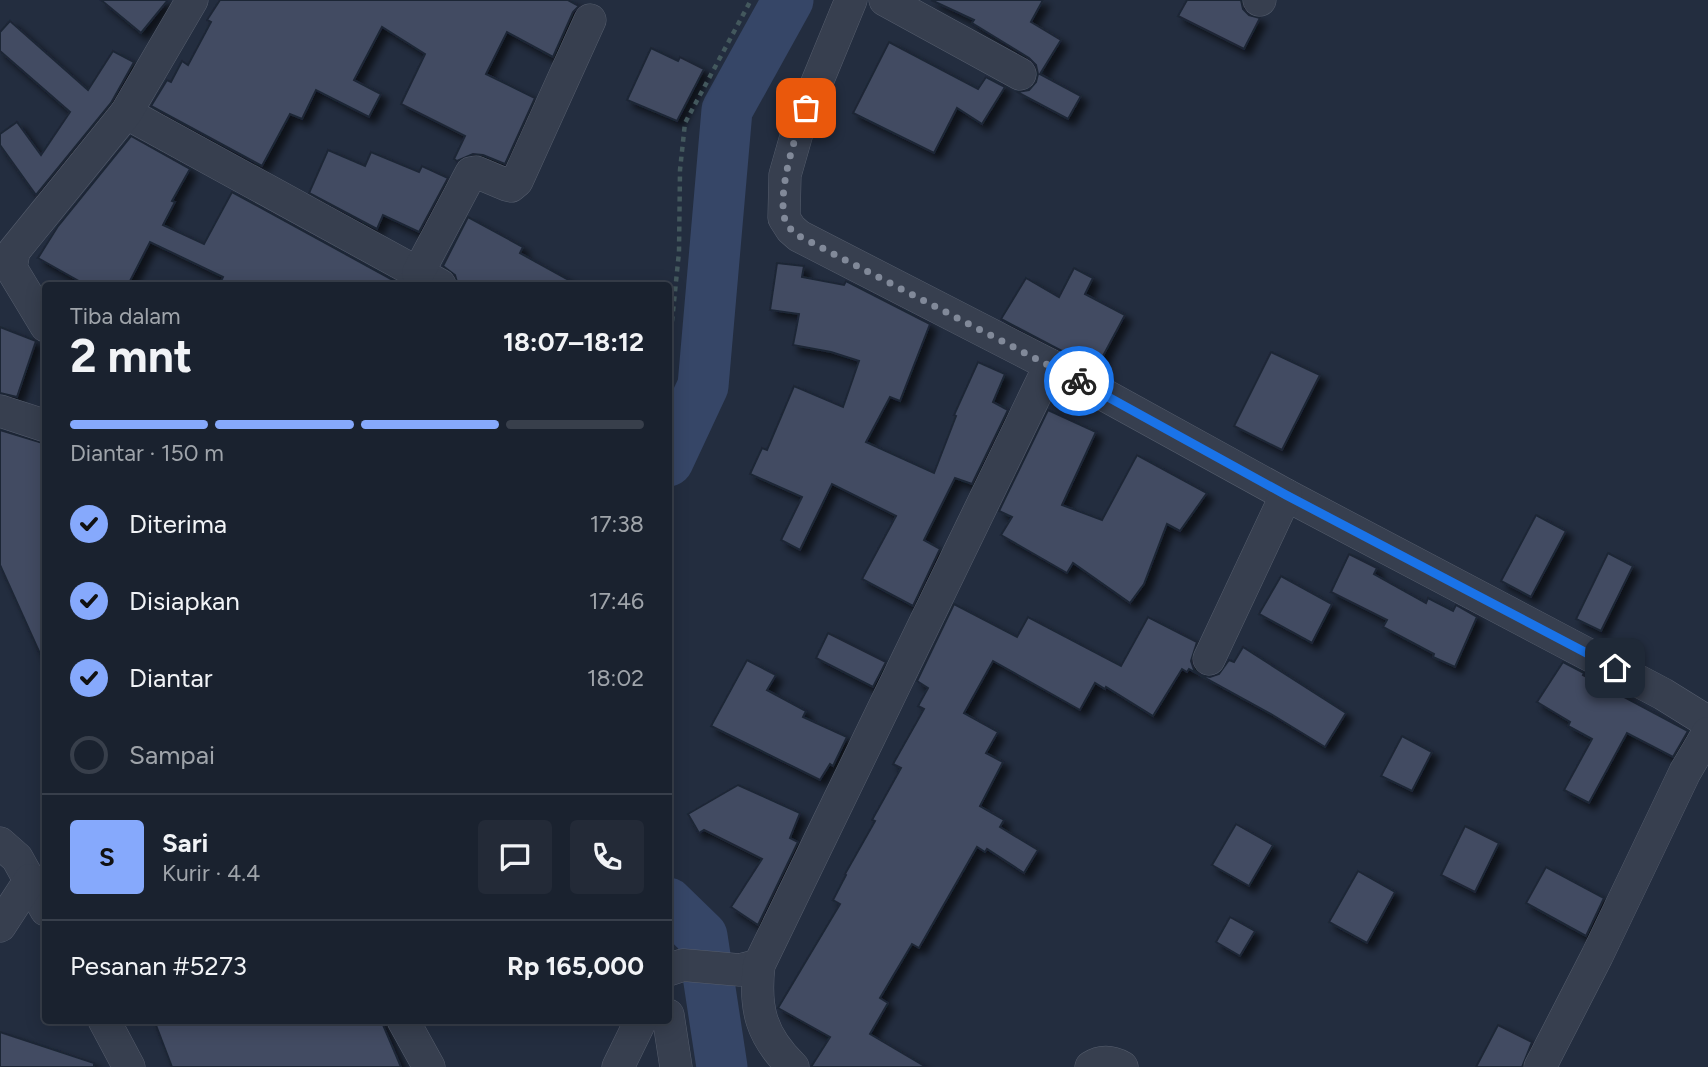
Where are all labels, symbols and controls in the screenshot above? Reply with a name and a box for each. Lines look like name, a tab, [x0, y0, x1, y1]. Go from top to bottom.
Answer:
pin	[776, 78, 836, 138]
icon: bag	[787, 89, 825, 127]
text: Tiba dalam	[70, 302, 181, 330]
text: 18:07–18:12	[503, 326, 644, 358]
text: 2 mnt	[70, 328, 192, 384]
courier	[1044, 346, 1114, 416]
icon: bike	[1060, 362, 1098, 400]
text: Diantar · 150 m	[70, 439, 224, 467]
icon: check	[70, 505, 108, 543]
text: Diterima	[129, 508, 227, 540]
text: 17:38	[590, 510, 644, 538]
icon: check	[70, 582, 108, 620]
text: Disiapkan	[129, 585, 240, 617]
text: 17:46	[589, 587, 644, 615]
pin	[1585, 638, 1645, 698]
icon: home	[1596, 649, 1634, 687]
icon: check	[70, 659, 108, 697]
text: Diantar	[129, 662, 213, 694]
text: 18:02	[587, 664, 644, 692]
text: Sampai	[129, 739, 215, 771]
button: chat	[478, 820, 552, 894]
button: phone	[570, 820, 644, 894]
text: Sari	[162, 827, 208, 859]
text: S	[99, 841, 115, 873]
text: Kurir · 4.4	[162, 859, 260, 887]
text: Pesanan #5273	[70, 950, 247, 982]
text: Rp 165,000	[507, 950, 644, 982]

